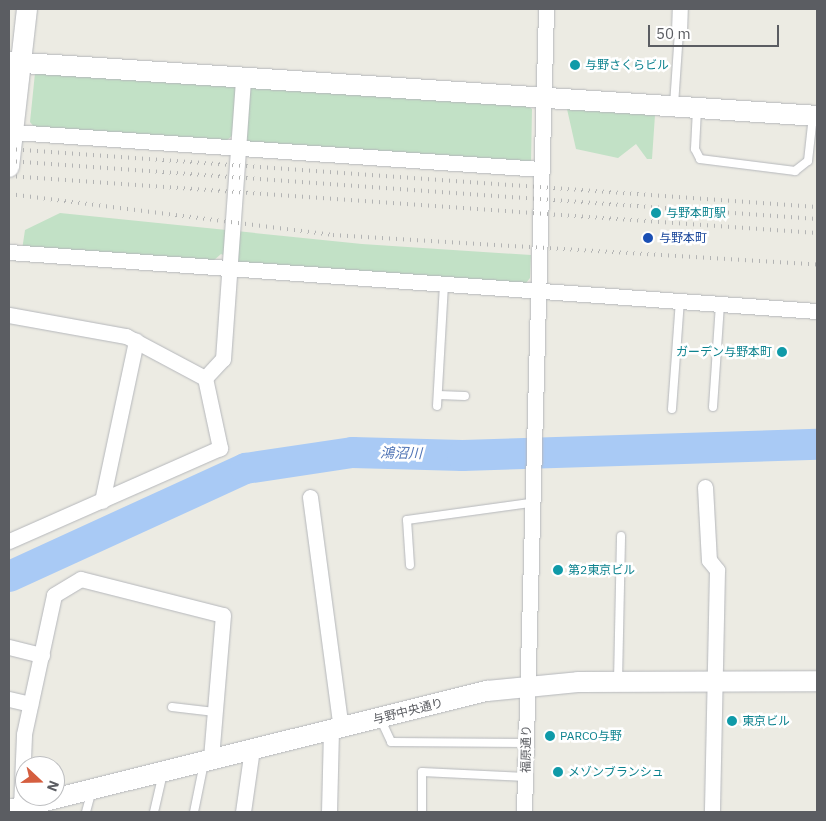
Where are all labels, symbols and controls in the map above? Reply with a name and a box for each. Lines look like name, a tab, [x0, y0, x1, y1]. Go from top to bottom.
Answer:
scale bar	[651, 15, 782, 47]
text: 50 m	[656, 24, 691, 43]
place label: 与野さくらビル	[585, 58, 669, 72]
marker: 与野さくらビル	[569, 59, 581, 71]
place label: 与野本町駅	[666, 206, 726, 220]
marker: 与野本町駅	[650, 207, 662, 219]
marker: 与野本町	[641, 231, 655, 245]
place label: 与野本町	[659, 231, 707, 245]
place label: ガーデン与野本町	[676, 345, 772, 359]
marker: ガーデン与野本町	[776, 346, 788, 358]
water label: 鴻沼川	[380, 444, 422, 462]
place label: 第2東京ビル	[568, 563, 635, 577]
marker: 第2東京ビル	[552, 564, 564, 576]
street label: 与野中央通り	[371, 695, 445, 727]
place label: 東京ビル	[742, 714, 790, 728]
marker: 東京ビル	[726, 715, 738, 727]
street label: 福原通り	[518, 725, 534, 773]
place label: PARCO与野	[560, 729, 622, 743]
marker: PARCO与野	[544, 730, 556, 742]
north arrow	[15, 756, 65, 806]
place label: メゾンブランシュ	[568, 765, 664, 779]
marker: メゾンブランシュ	[552, 766, 564, 778]
text: N	[43, 778, 63, 794]

